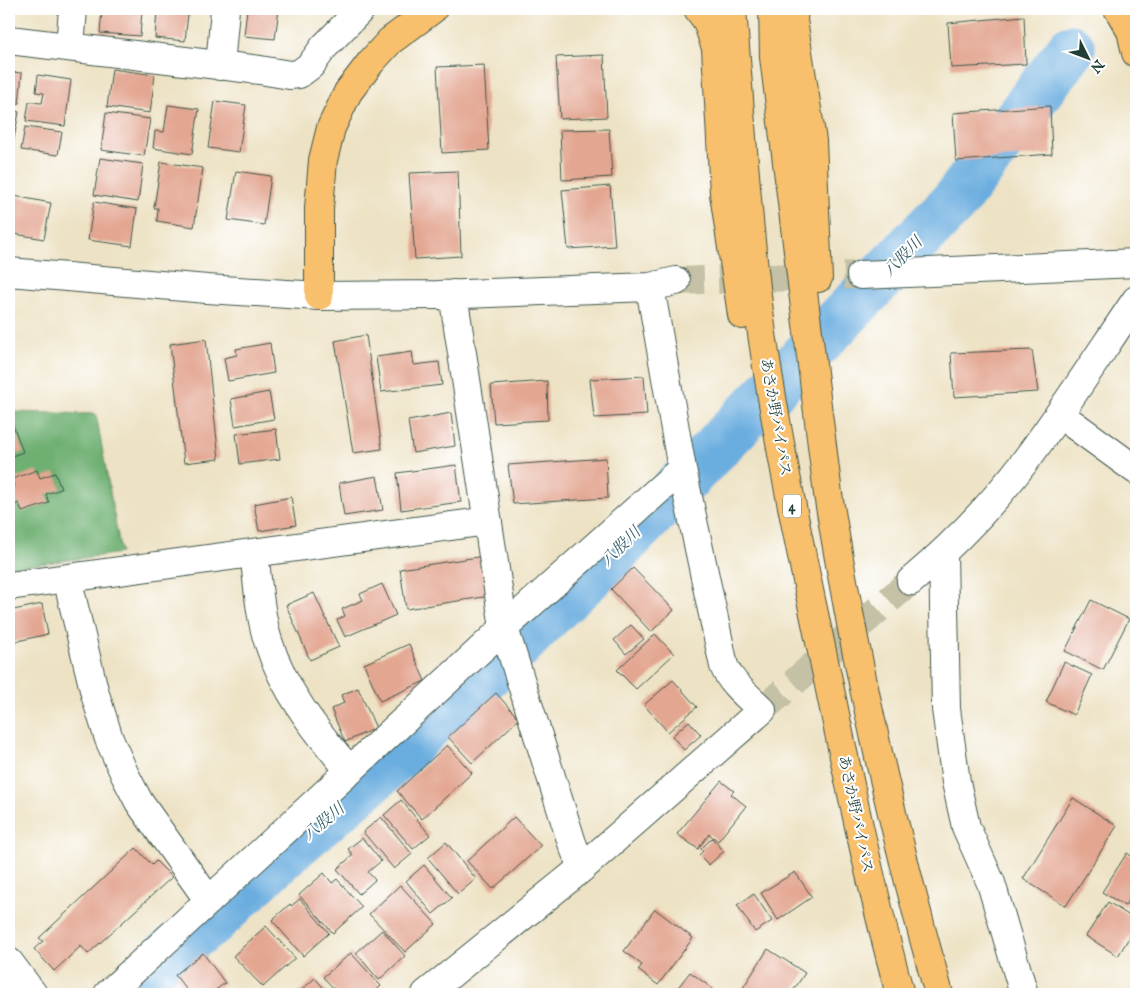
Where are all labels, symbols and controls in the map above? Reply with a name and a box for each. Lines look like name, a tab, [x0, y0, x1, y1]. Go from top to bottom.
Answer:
north arrow	[1062, 32, 1112, 82]
text: N	[1086, 55, 1108, 77]
water label: 八股川	[880, 232, 929, 282]
street label: あさか野バイパス	[756, 356, 795, 478]
road number: 4	[783, 494, 801, 518]
water label: 八股川	[597, 522, 647, 571]
street label: あさか野バイパス	[834, 754, 877, 875]
water label: 八股川	[299, 798, 351, 846]

